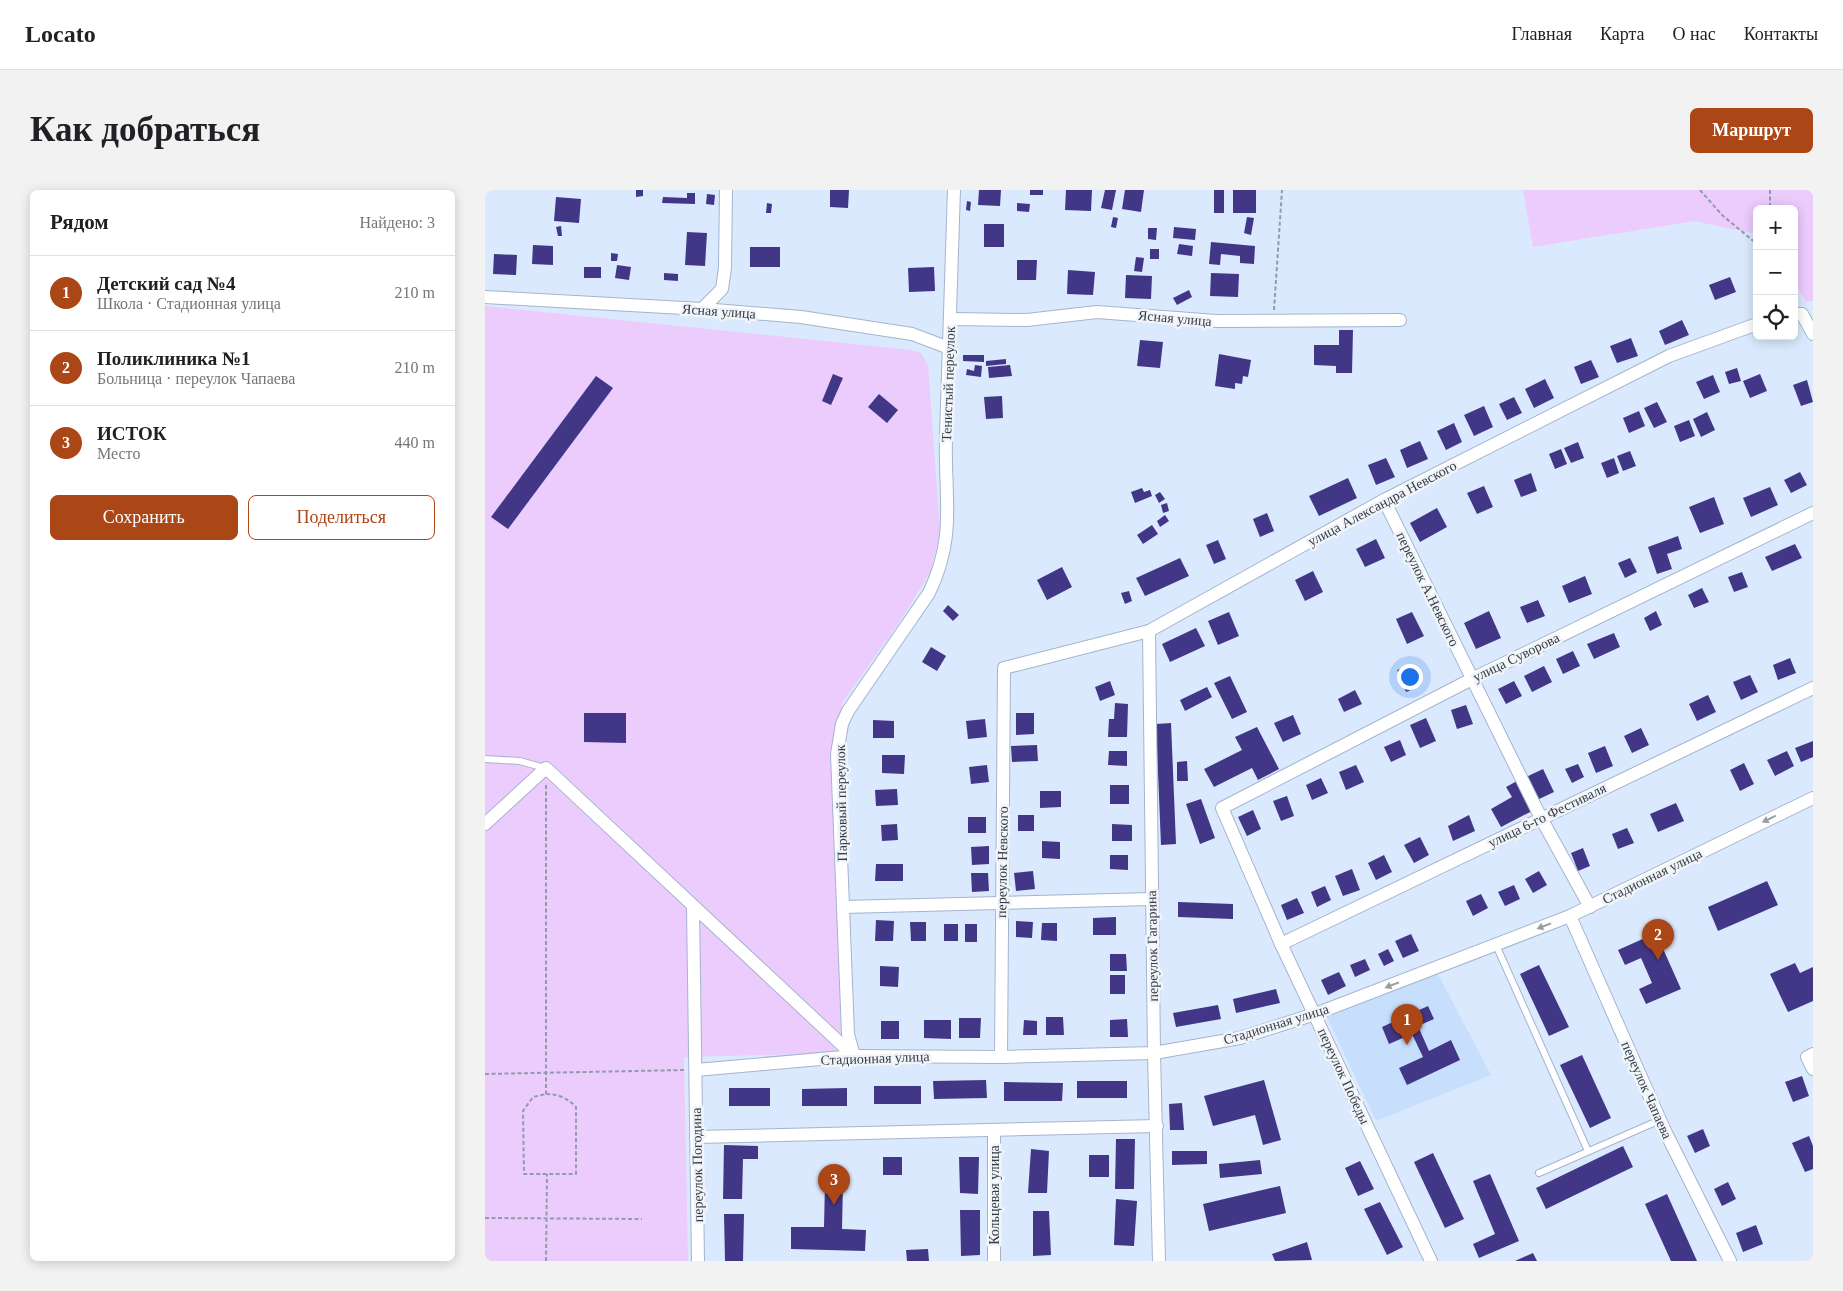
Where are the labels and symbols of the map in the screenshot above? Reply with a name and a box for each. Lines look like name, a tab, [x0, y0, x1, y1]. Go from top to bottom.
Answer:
street label: Ясная улица	[682, 301, 757, 322]
street label: Ясная улица	[1138, 308, 1213, 329]
street label: Тенистый переулок	[939, 326, 958, 442]
street label: улица Александра Невского	[1305, 458, 1459, 549]
street label: переулок А.Невского	[1393, 530, 1462, 649]
street label: улица Суворова	[1471, 630, 1563, 685]
your location	[1397, 664, 1423, 690]
street label: Парковый переулок	[833, 744, 850, 862]
street label: улица 6-го Фестиваля	[1486, 780, 1609, 851]
street label: переулок Невского	[994, 806, 1011, 918]
one-way arrow	[1762, 815, 1776, 823]
street label: Стадионная улица	[1600, 845, 1705, 907]
street label: переулок Гагарина	[1144, 889, 1161, 1002]
pin: 2	[1642, 919, 1674, 960]
one-way arrow	[1536, 923, 1551, 931]
one-way arrow	[1385, 981, 1399, 989]
street label: Стадионная улица	[1222, 1001, 1331, 1048]
pin: 1	[1391, 1004, 1423, 1045]
street label: переулок Победы	[1315, 1026, 1373, 1127]
street label: переулок Чапаева	[1618, 1039, 1675, 1142]
street label: Стадионная улица	[820, 1049, 931, 1068]
street label: переулок Погодина	[689, 1107, 706, 1222]
street label: Кольцевая улица	[987, 1144, 1002, 1245]
pin: 3	[818, 1164, 850, 1205]

